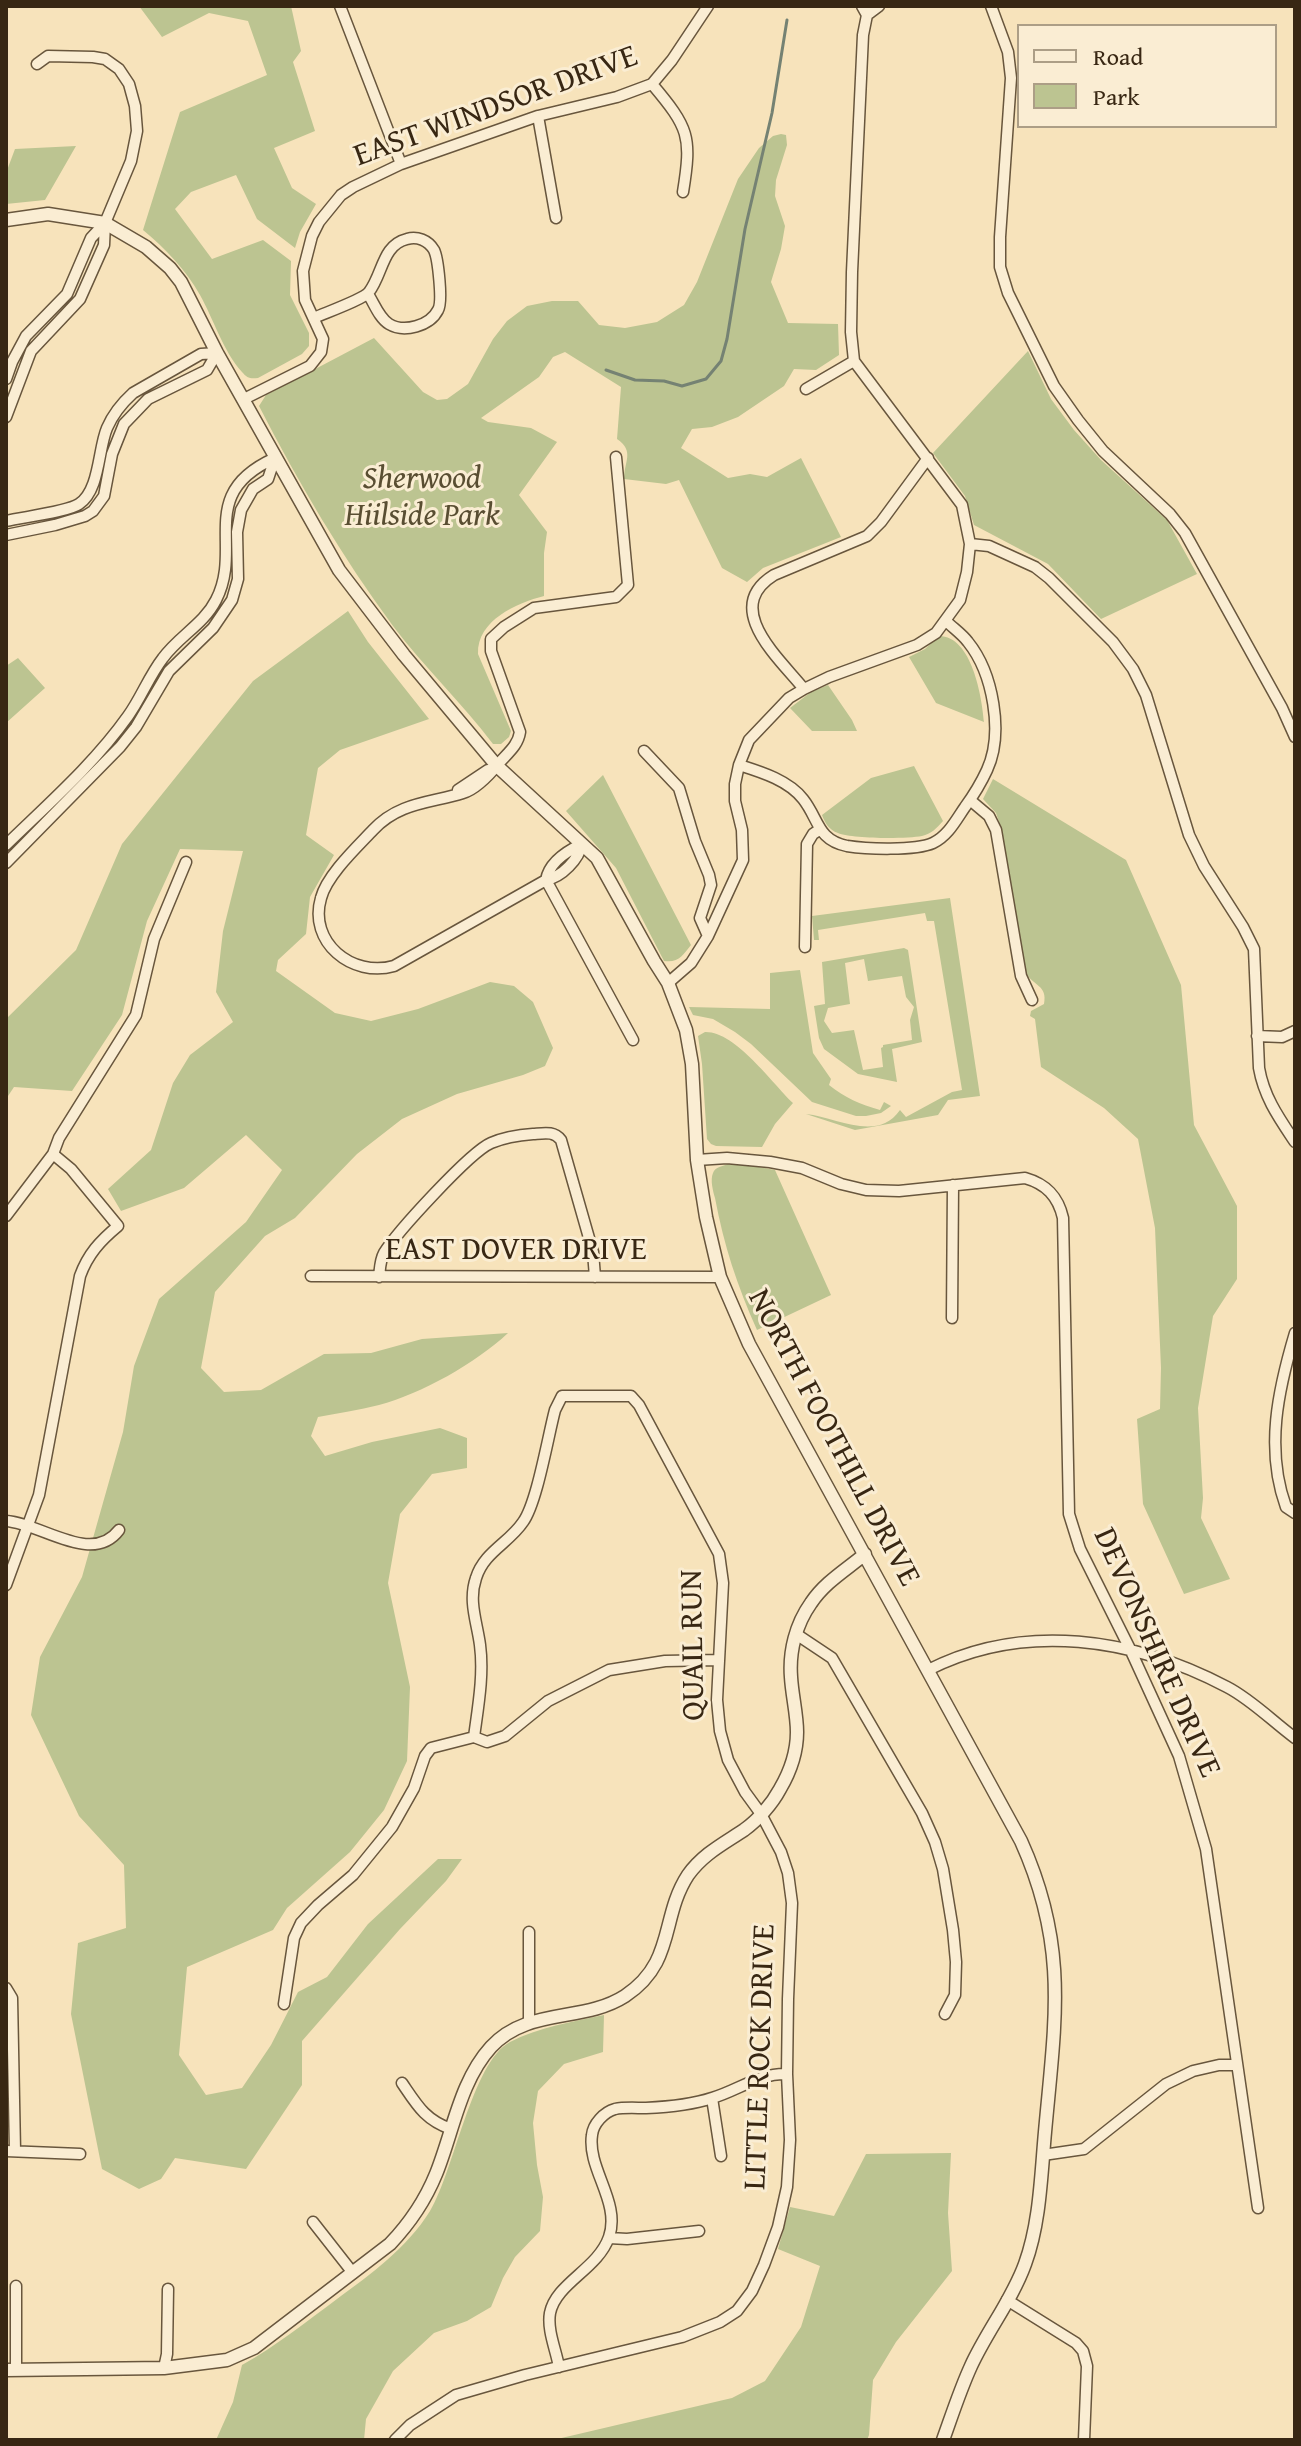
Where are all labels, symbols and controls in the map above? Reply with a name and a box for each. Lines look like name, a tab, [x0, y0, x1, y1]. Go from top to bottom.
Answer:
legend	[1017, 24, 1277, 128]
street label: EAST WINDSOR DRIVE	[349, 38, 643, 176]
text: Road	[1093, 39, 1143, 74]
text: Park	[1093, 79, 1139, 114]
park label: Sherwood Hiilside Park	[344, 461, 500, 536]
street label: EAST DOVER DRIVE	[385, 1232, 647, 1270]
street label: NORTH FOOTHILL DRIVE	[738, 1283, 928, 1593]
street label: DEVONSHIRE DRIVE	[1084, 1522, 1228, 1784]
street label: QUAIL RUN	[673, 1569, 715, 1721]
street label: LITTLE ROCK DRIVE	[737, 1923, 785, 2191]

